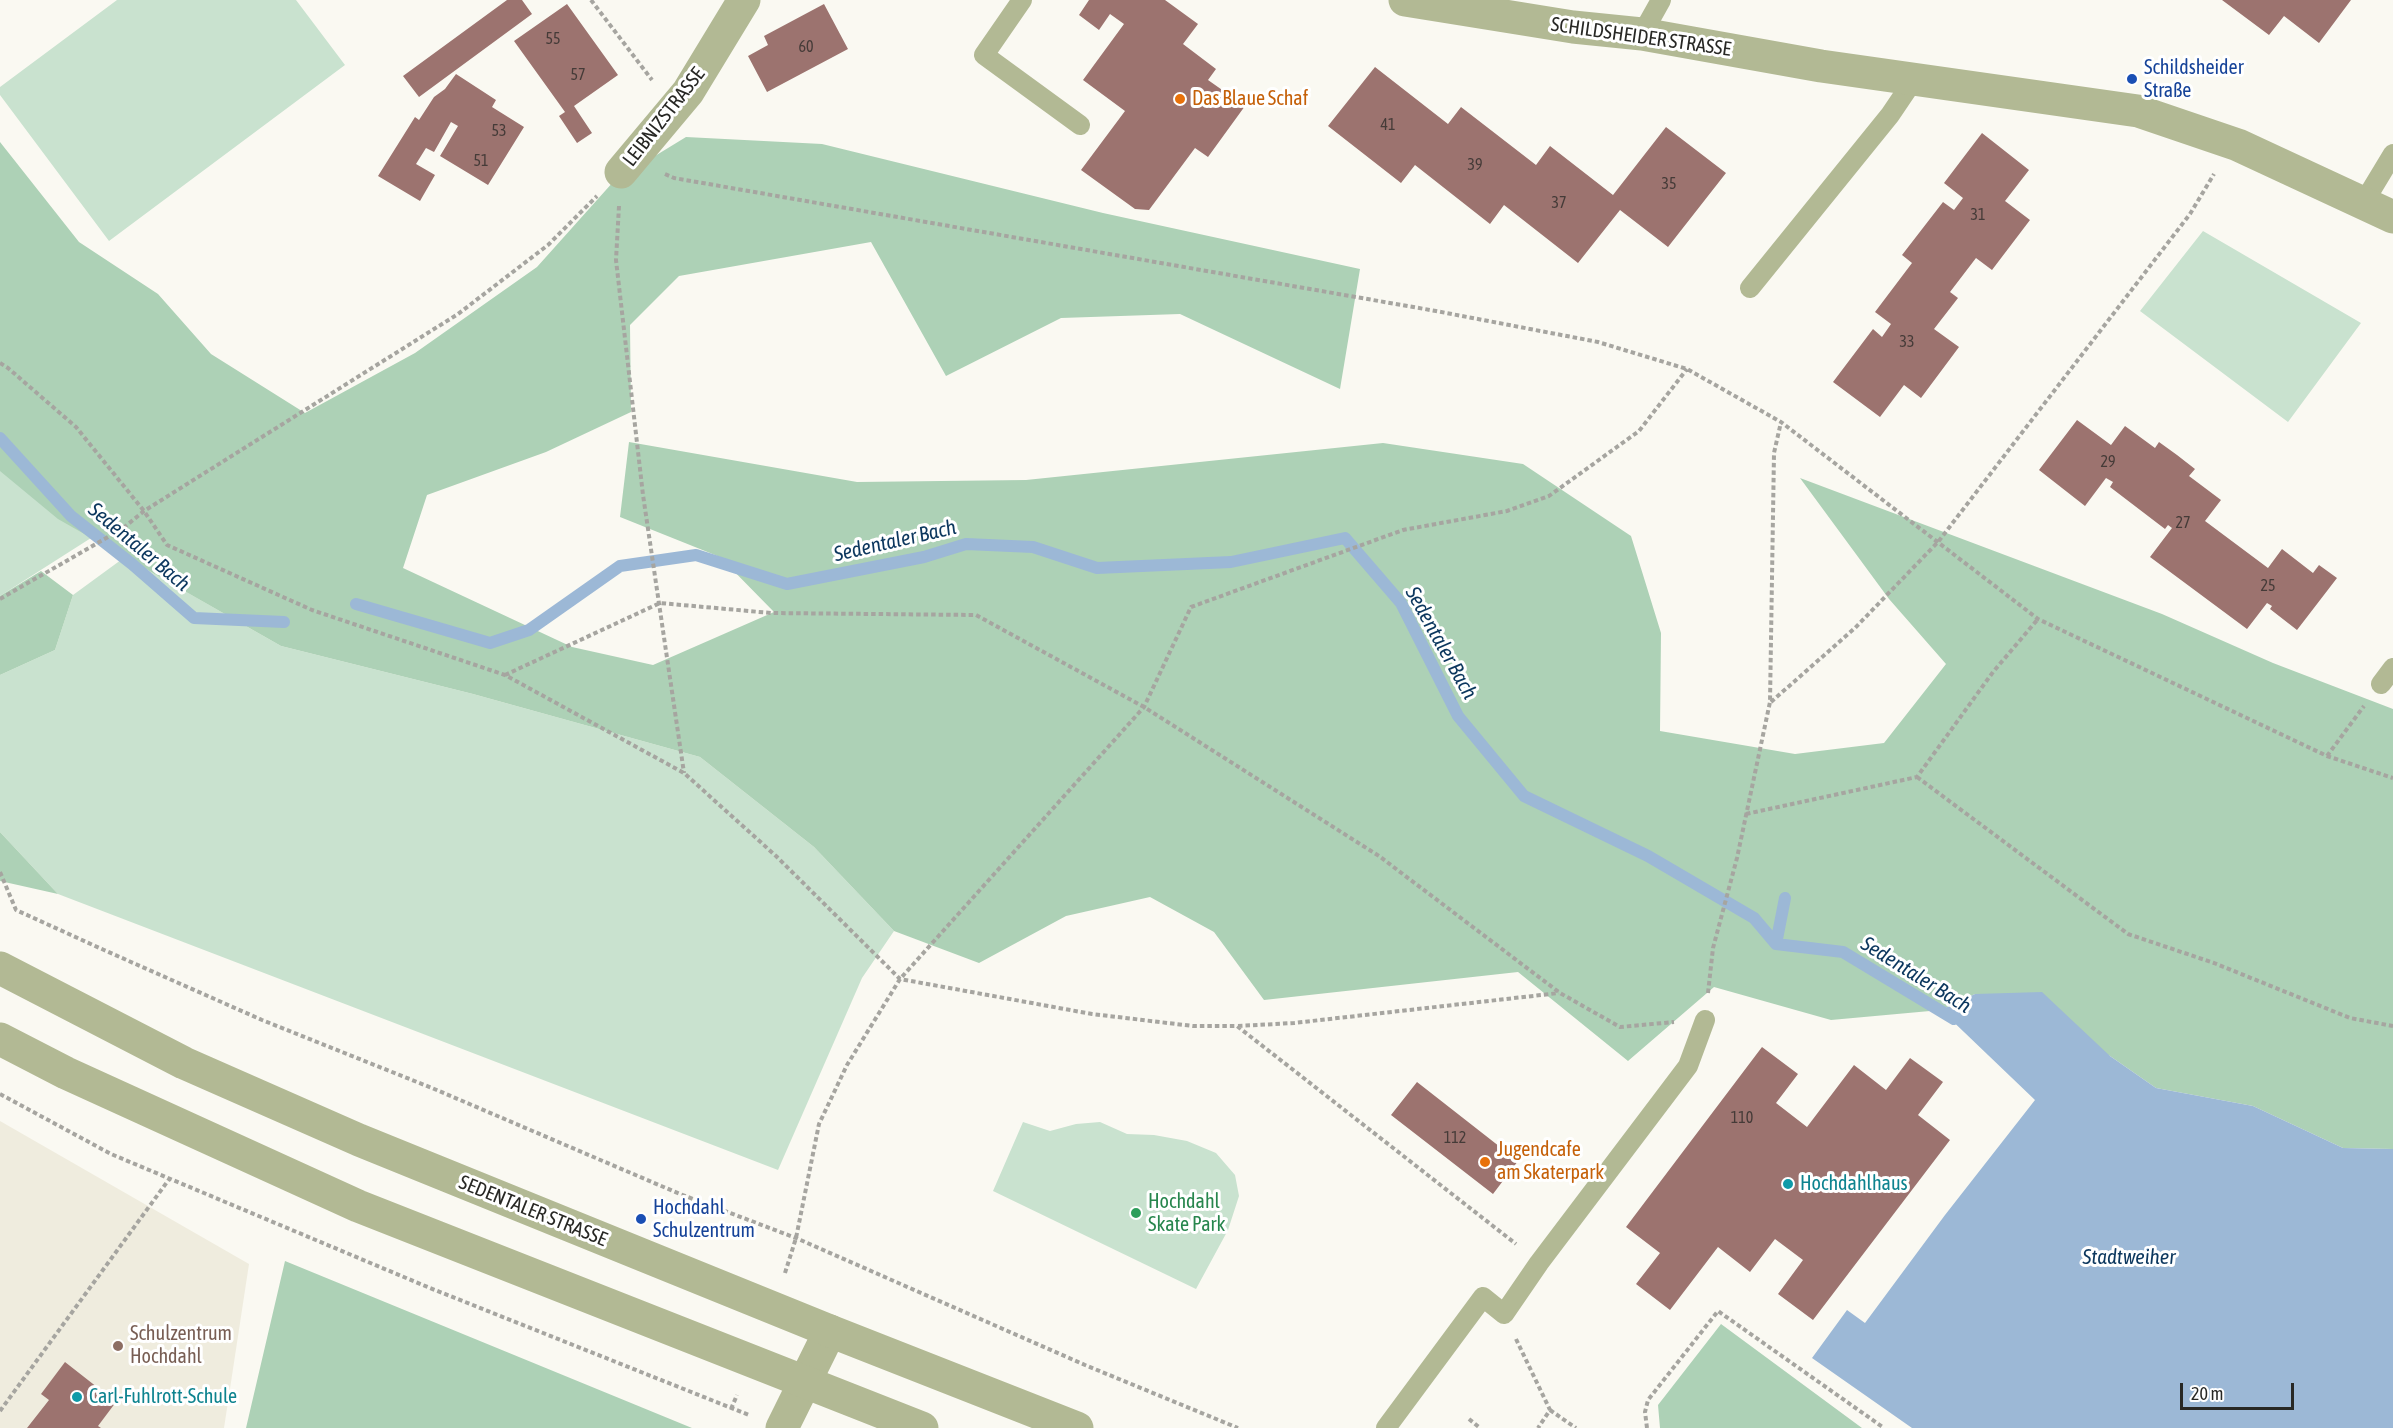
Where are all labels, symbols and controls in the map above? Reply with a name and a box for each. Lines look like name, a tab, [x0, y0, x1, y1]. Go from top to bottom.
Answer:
street label: SCHILDSHEIDER STRASSE	[1549, 12, 1733, 62]
house number: 55	[545, 29, 561, 49]
house number: 60	[798, 37, 814, 57]
place label: Schildsheider Straße	[2144, 56, 2244, 103]
street label: LEIBNIZSTRASSE	[618, 63, 710, 171]
house number: 57	[570, 65, 586, 85]
marker: Schildsheider Straße	[2125, 72, 2139, 86]
place label: Das Blaue Schaf	[1192, 87, 1308, 111]
marker: Das Blaue Schaf	[1173, 92, 1187, 106]
house number: 41	[1380, 115, 1396, 135]
house number: 53	[491, 121, 507, 141]
house number: 51	[473, 151, 489, 171]
house number: 39	[1467, 155, 1483, 175]
house number: 35	[1661, 174, 1677, 194]
house number: 37	[1551, 193, 1567, 213]
house number: 31	[1970, 205, 1986, 225]
house number: 33	[1899, 332, 1915, 352]
house number: 29	[2100, 452, 2116, 472]
water label: Sedentaler Bach	[83, 497, 195, 597]
house number: 27	[2175, 513, 2191, 533]
water label: Sedentaler Bach	[831, 515, 959, 567]
house number: 25	[2260, 576, 2276, 596]
water label: Sedentaler Bach	[1400, 582, 1482, 704]
water label: Sedentaler Bach	[1856, 931, 1976, 1019]
house number: 110	[1731, 1108, 1753, 1128]
house number: 112	[1444, 1128, 1466, 1148]
place label: Jugendcafe am Skaterpark	[1497, 1138, 1604, 1185]
marker: Jugendcafe am Skaterpark	[1478, 1155, 1492, 1169]
street label: SEDENTALER STRASSE	[455, 1170, 611, 1252]
place label: Hochdahlhaus	[1800, 1172, 1908, 1196]
marker: Hochdahlhaus	[1781, 1177, 1795, 1191]
place label: Hochdahl Skate Park	[1148, 1190, 1225, 1237]
place label: Hochdahl Schulzentrum	[653, 1196, 755, 1243]
marker: Hochdahl Skate Park	[1129, 1206, 1143, 1220]
marker: Hochdahl Schulzentrum	[634, 1212, 648, 1226]
water label: Stadtweiher	[2082, 1244, 2176, 1270]
place label: Schulzentrum Hochdahl	[130, 1322, 232, 1369]
marker: Schulzentrum Hochdahl	[111, 1339, 125, 1353]
scale bar	[2183, 1371, 2297, 1409]
text: 20 m	[2191, 1383, 2223, 1404]
place label: Carl-Fuhlrott-Schule	[89, 1385, 237, 1409]
marker: Carl-Fuhlrott-Schule	[70, 1390, 84, 1404]

